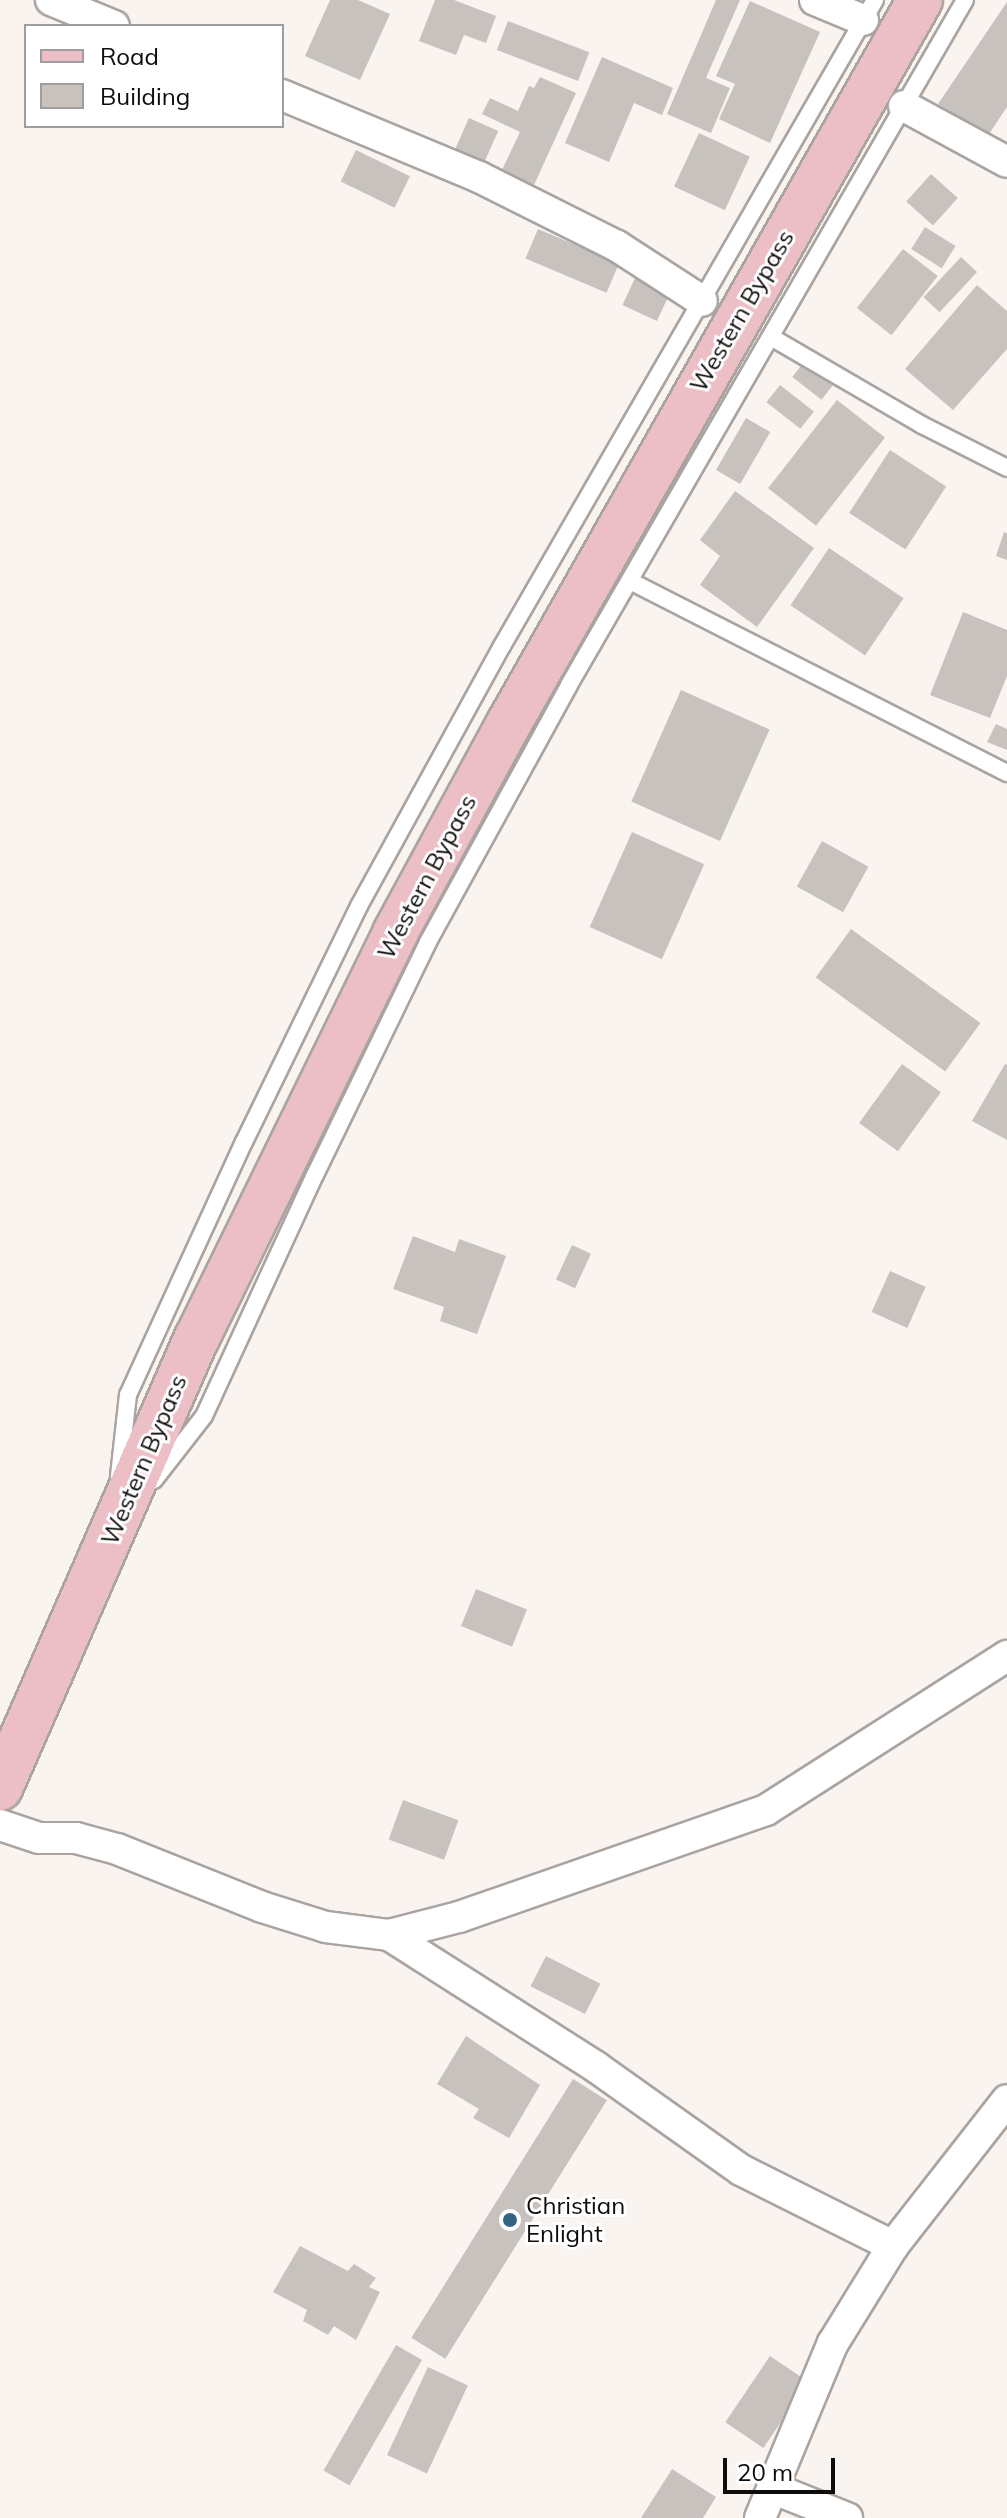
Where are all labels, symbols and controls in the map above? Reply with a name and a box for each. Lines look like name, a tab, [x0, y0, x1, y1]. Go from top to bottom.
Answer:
legend	[24, 24, 284, 128]
text: Road	[100, 41, 159, 71]
text: Building	[100, 81, 190, 111]
street label: Western Bypass	[684, 225, 800, 397]
street label: Western Bypass	[372, 790, 482, 964]
street label: Western Bypass	[95, 1371, 193, 1549]
place label: Christian Enlight	[526, 2192, 625, 2248]
marker: Christian Enlight	[501, 2211, 519, 2229]
scale bar	[727, 2442, 839, 2492]
text: 20 m	[737, 2457, 793, 2487]

